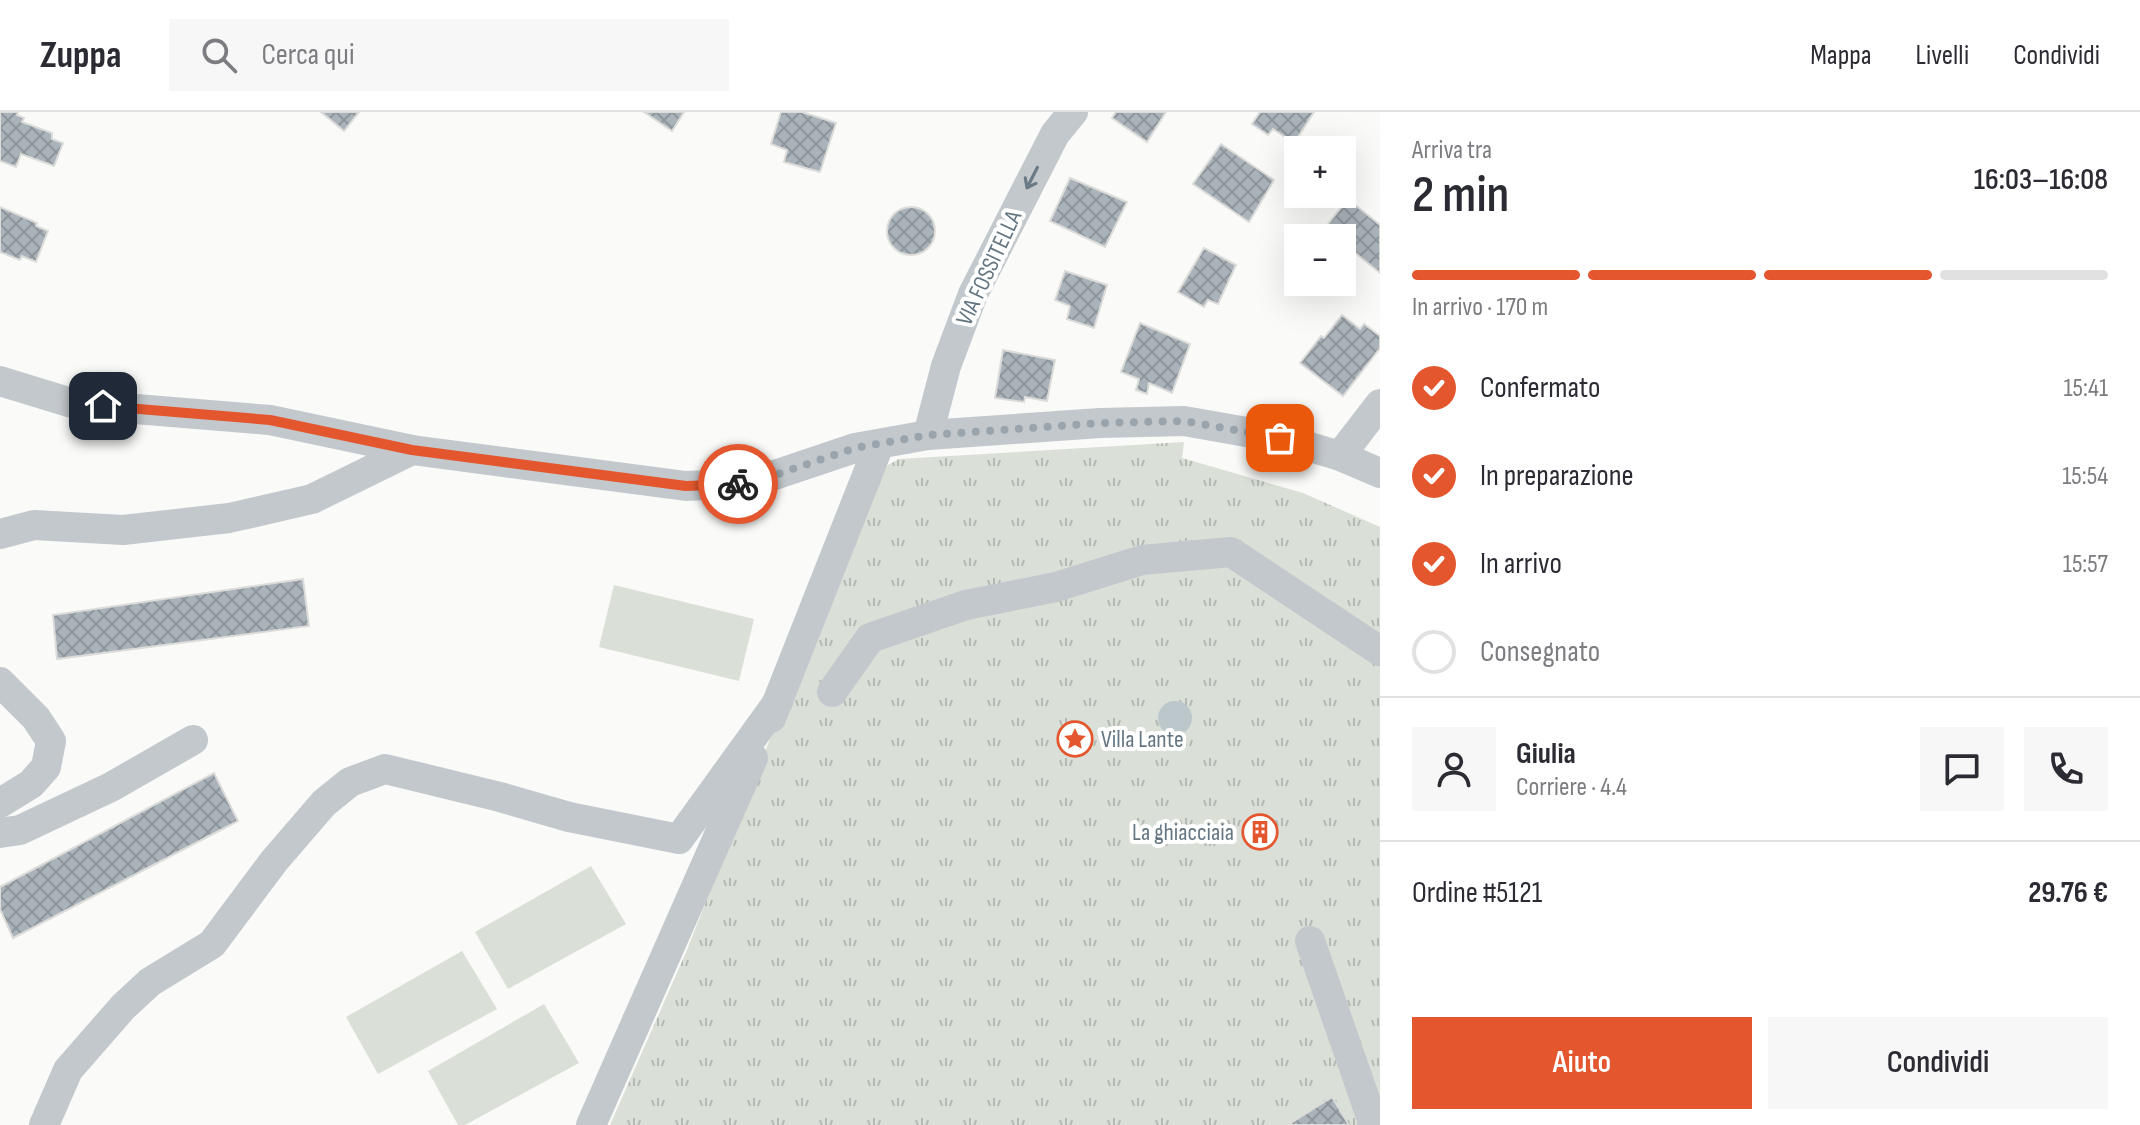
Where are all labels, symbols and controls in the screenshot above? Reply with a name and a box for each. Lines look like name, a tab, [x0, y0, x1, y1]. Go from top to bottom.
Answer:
search box	[169, 19, 729, 91]
text: Zuppa	[40, 33, 121, 78]
icon: search	[197, 33, 241, 77]
text: Cerca qui	[261, 37, 354, 73]
text: Mappa	[1810, 39, 1872, 72]
text: Livelli	[1916, 39, 1969, 72]
text: Condividi	[2013, 39, 2100, 72]
text: Arriva tra	[1412, 135, 1492, 166]
map controls	[1284, 136, 1356, 296]
button: +	[1284, 136, 1356, 208]
text: 16:03–16:08	[1974, 162, 2108, 198]
text: 2 min	[1412, 164, 1509, 227]
one-way arrow	[1024, 165, 1039, 189]
street label: VIA FOSSITELLA	[950, 205, 1029, 330]
button: −	[1284, 224, 1356, 296]
text: In arrivo · 170 m	[1412, 292, 1548, 323]
icon: check	[1412, 366, 1456, 410]
text: Confermato	[1480, 370, 1600, 406]
pin	[69, 372, 137, 440]
text: 15:41	[2064, 373, 2108, 404]
icon: home	[81, 384, 125, 428]
pin	[1246, 404, 1314, 472]
icon: bag	[1258, 416, 1302, 460]
courier	[698, 444, 778, 524]
icon: check	[1412, 454, 1456, 498]
text: In preparazione	[1480, 458, 1634, 494]
text: 15:54	[2062, 461, 2108, 492]
icon: bike	[716, 462, 760, 506]
icon: check	[1412, 542, 1456, 586]
text: In arrivo	[1480, 546, 1562, 582]
text: 15:57	[2063, 549, 2108, 580]
text: Consegnato	[1480, 634, 1600, 670]
place icon: Villa Lante	[1056, 720, 1094, 758]
place label: Villa Lante	[1101, 725, 1184, 754]
button: person	[1412, 727, 1496, 811]
button: chat	[1920, 727, 2004, 811]
button: phone	[2024, 727, 2108, 811]
text: Giulia	[1516, 736, 1576, 772]
text: Corriere · 4.4	[1516, 772, 1627, 803]
building icon: La ghiacciaia	[1241, 813, 1279, 851]
place label: La ghiacciaia	[1132, 818, 1234, 847]
text: Ordine #5121	[1412, 875, 1542, 911]
text: 29.76 €	[2028, 875, 2108, 911]
button: Aiuto	[1412, 1017, 1752, 1109]
button: Condividi	[1768, 1017, 2108, 1109]

